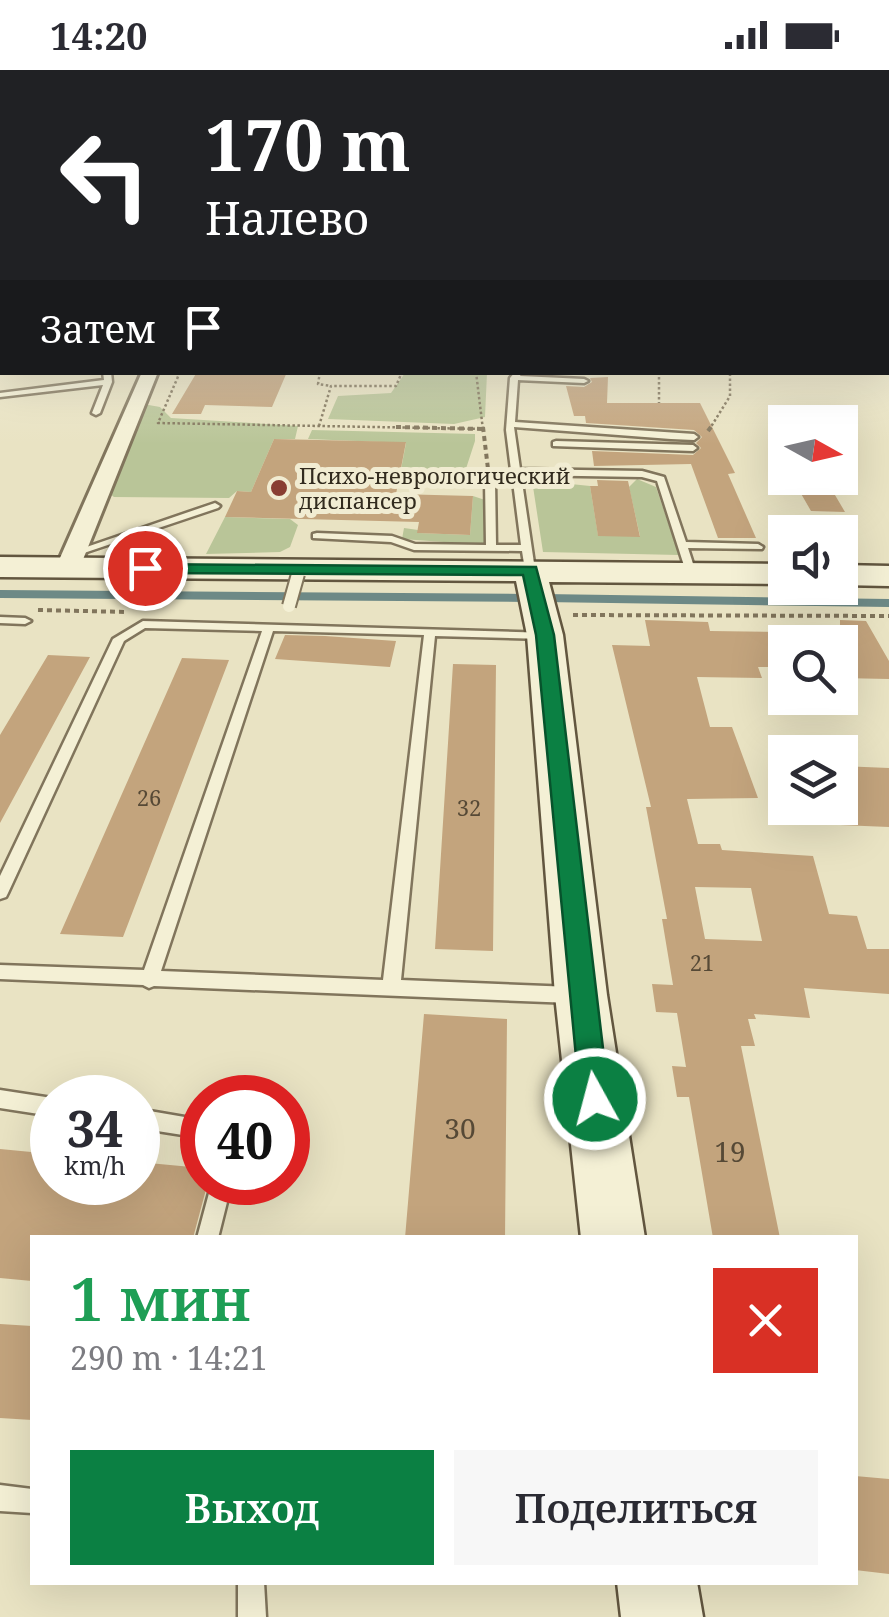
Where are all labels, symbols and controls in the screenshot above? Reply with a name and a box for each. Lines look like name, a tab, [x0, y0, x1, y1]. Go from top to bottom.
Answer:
text: 14:20	[50, 9, 147, 61]
text: 170 m	[205, 96, 411, 192]
icon: left	[40, 110, 170, 240]
text: Налево	[205, 187, 369, 248]
icon: arrive	[176, 300, 231, 355]
text: Затем	[40, 302, 156, 354]
north arrow	[768, 405, 858, 495]
map controls	[768, 405, 858, 825]
place label: Психо-неврологический диспансер	[299, 460, 570, 515]
marker: Психо-неврологический диспансер	[268, 477, 290, 499]
button: sound	[768, 515, 858, 605]
pin	[103, 526, 188, 611]
icon: arrive	[118, 541, 173, 596]
button: search	[768, 625, 858, 715]
button: layers	[768, 735, 858, 825]
house number: 26	[137, 782, 161, 812]
house number: 32	[457, 792, 481, 822]
house number: 21	[690, 947, 714, 977]
position arrow	[543, 1047, 647, 1151]
speed limit sign: 40	[180, 1075, 310, 1205]
text: 34	[67, 1094, 123, 1162]
house number: 30	[444, 1109, 476, 1147]
house number: 19	[714, 1132, 746, 1170]
text: km/h	[64, 1148, 126, 1182]
text: 1 мин	[70, 1257, 251, 1339]
button: close	[713, 1268, 818, 1373]
text: 290 m · 14:21	[70, 1336, 268, 1379]
button: Выход	[70, 1450, 434, 1565]
button: Поделиться	[454, 1450, 818, 1565]

